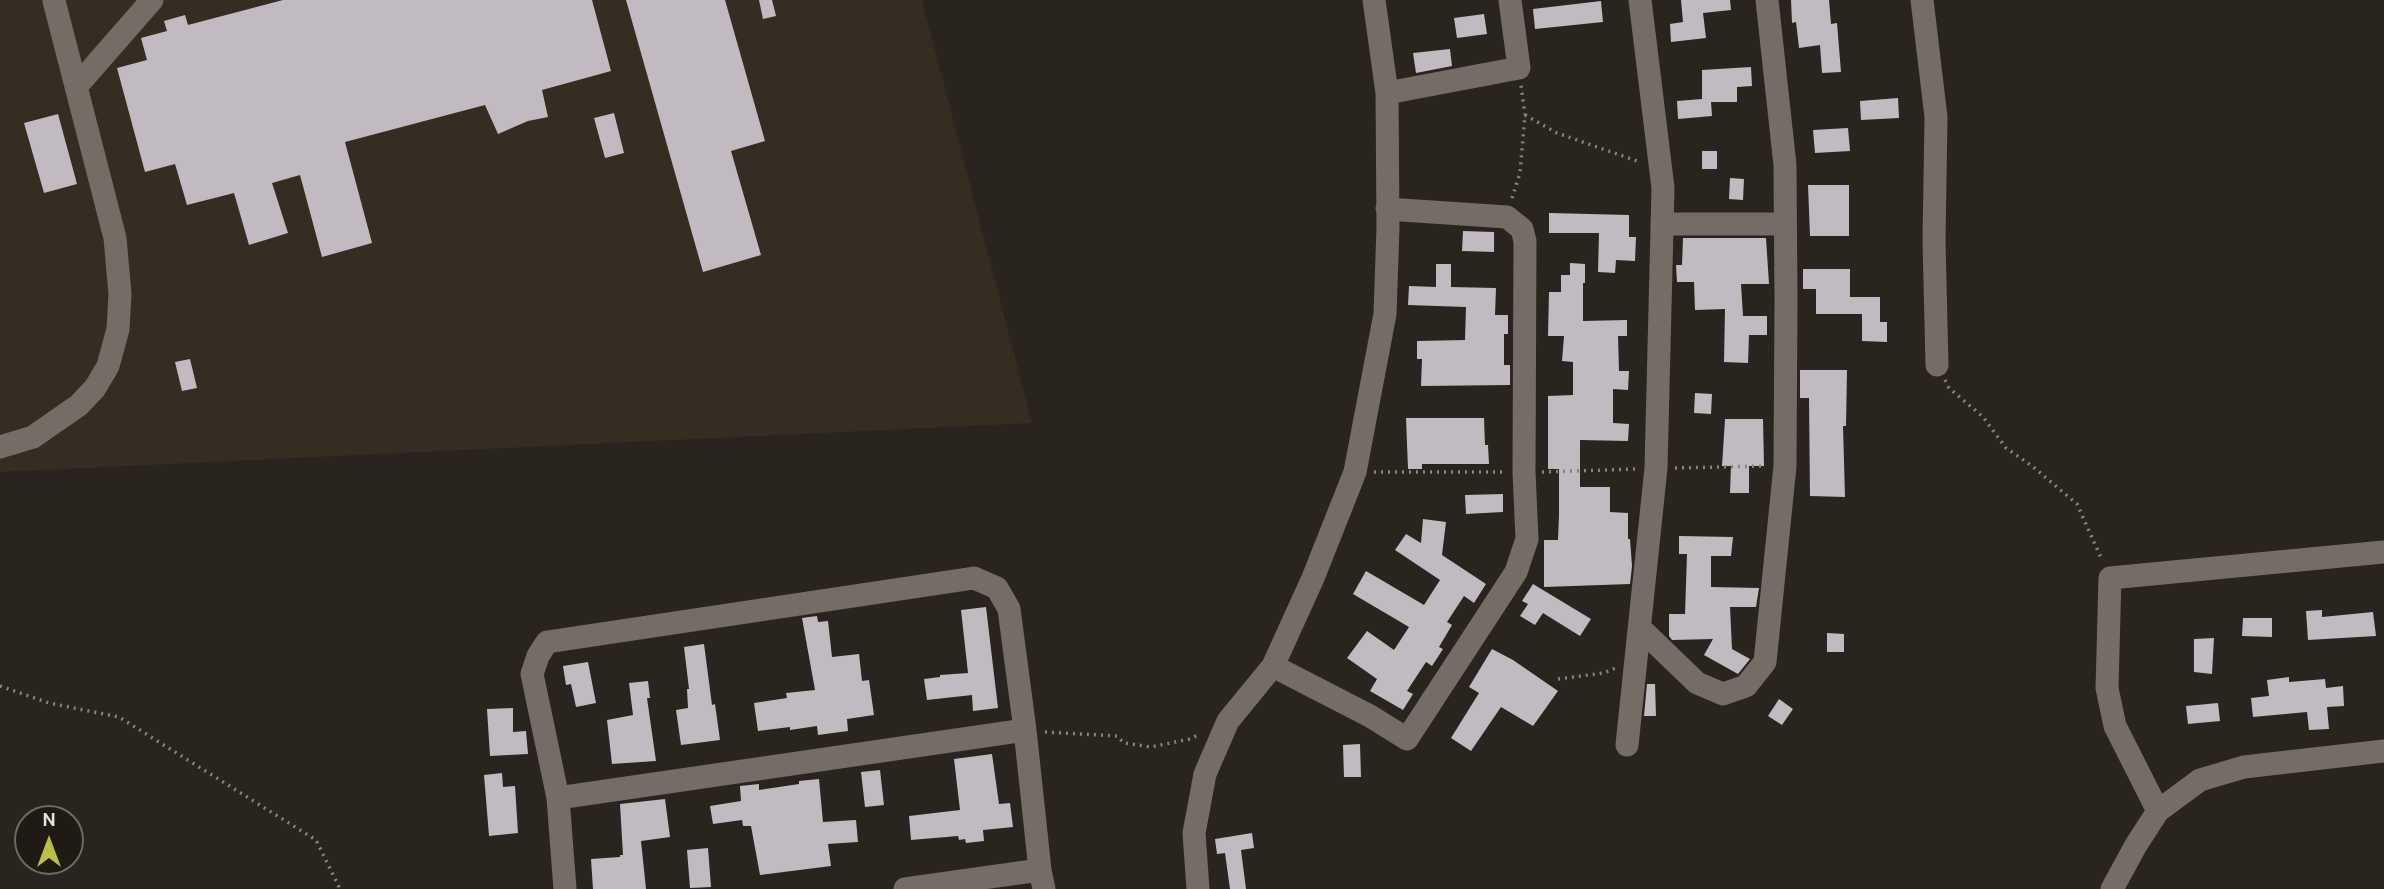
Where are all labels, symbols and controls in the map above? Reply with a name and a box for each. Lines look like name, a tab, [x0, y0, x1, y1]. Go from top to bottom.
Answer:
north arrow	[14, 805, 84, 875]
text: N	[42, 809, 56, 833]

